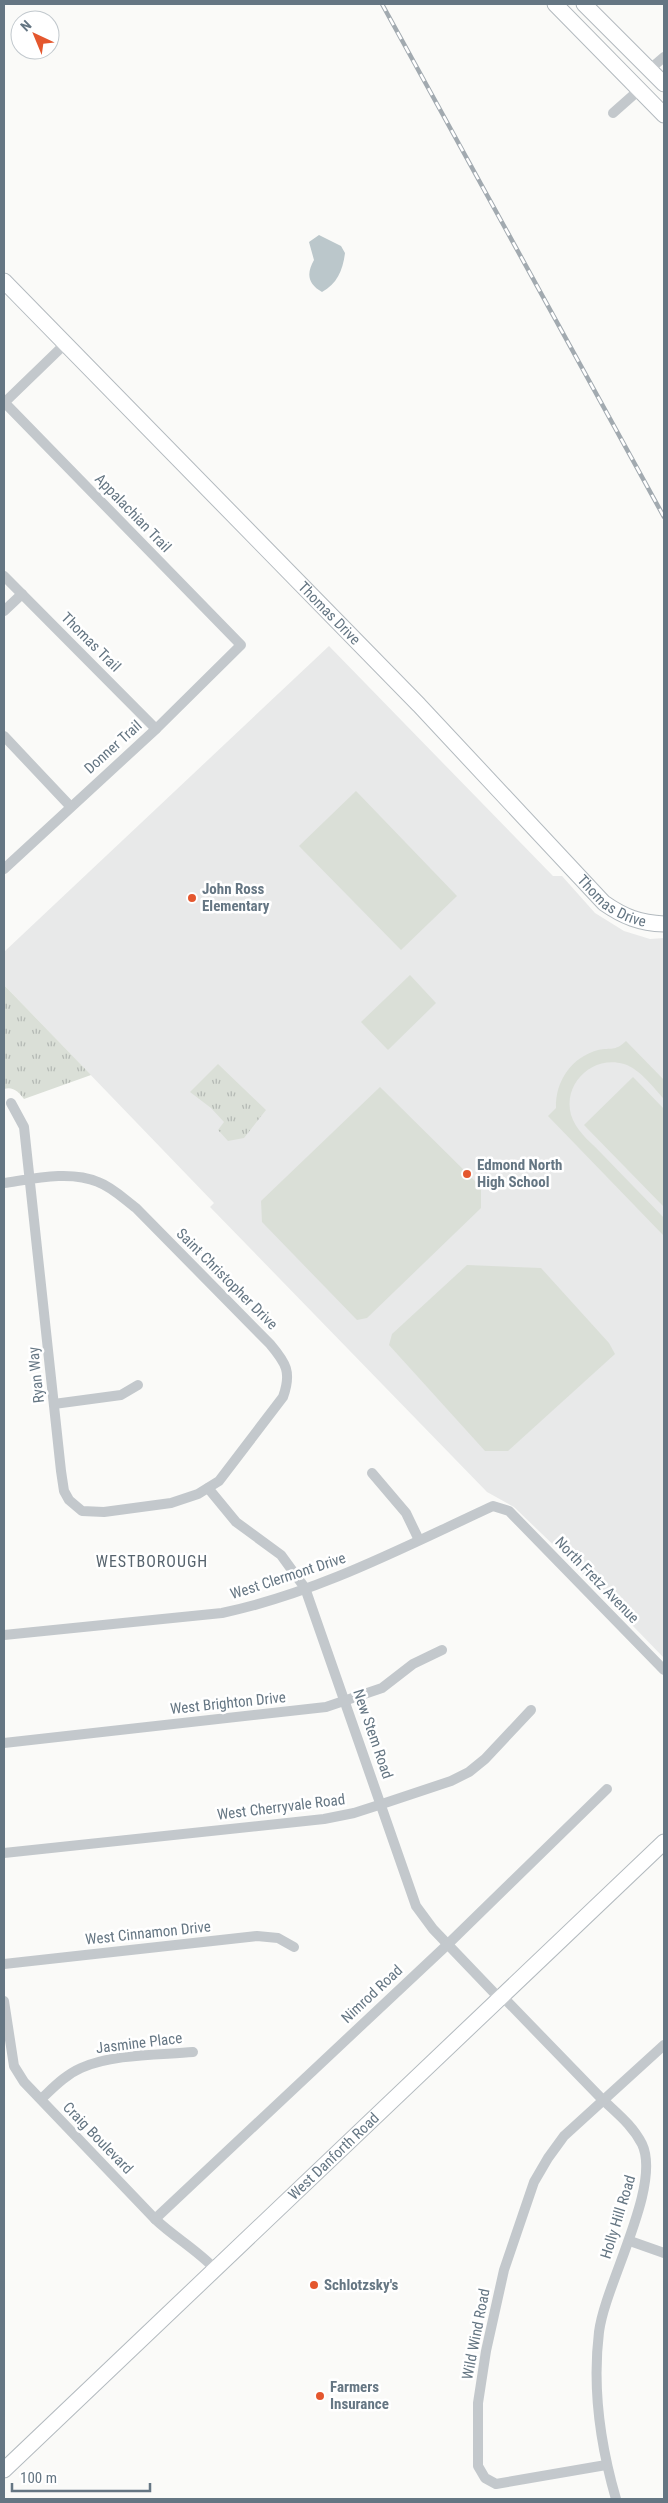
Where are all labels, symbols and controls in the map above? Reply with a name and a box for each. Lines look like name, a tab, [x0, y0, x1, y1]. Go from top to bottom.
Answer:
north arrow	[10, 10, 60, 60]
text: N	[17, 17, 35, 34]
street label: Appalachian Trail	[91, 470, 175, 556]
street label: Thomas Drive	[294, 578, 364, 649]
street label: Thomas Trail	[58, 609, 124, 675]
street label: Donner Trail	[81, 717, 145, 777]
street label: Thomas Drive	[574, 871, 648, 931]
place label: John Ross Elementary	[202, 880, 270, 915]
marker: John Ross Elementary	[186, 892, 198, 904]
place label: Edmond North High School	[477, 1156, 562, 1191]
marker: Edmond North High School	[461, 1168, 473, 1180]
street label: Saint Christopher Drive	[173, 1225, 281, 1333]
street label: Ryan Way	[24, 1346, 48, 1404]
street label: North Fretz Avenue	[551, 1533, 643, 1627]
street label: West Clermont Drive	[228, 1549, 348, 1603]
district label: WESTBOROUGH	[96, 1552, 208, 1571]
street label: New Stem Road	[349, 1687, 397, 1781]
street label: West Brighton Drive	[169, 1688, 287, 1718]
street label: West Cherryvale Road	[216, 1790, 346, 1824]
street label: West Cinnamon Drive	[84, 1917, 212, 1949]
street label: Nimrod Road	[338, 1961, 406, 2027]
street label: Jasmine Place	[95, 2029, 183, 2057]
street label: Craig Boulevard	[59, 2098, 137, 2178]
street label: West Danforth Road	[284, 2109, 383, 2204]
street label: Holly Hill Road	[597, 2173, 639, 2261]
place label: Schlotzsky's	[324, 2276, 399, 2294]
marker: Schlotzsky's	[308, 2279, 320, 2291]
street label: Wild Wind Road	[458, 2287, 494, 2381]
place label: Farmers Insurance	[330, 2378, 389, 2413]
marker: Farmers Insurance	[314, 2390, 326, 2402]
scale bar	[12, 2460, 150, 2492]
text: 100 m	[20, 2469, 57, 2487]

